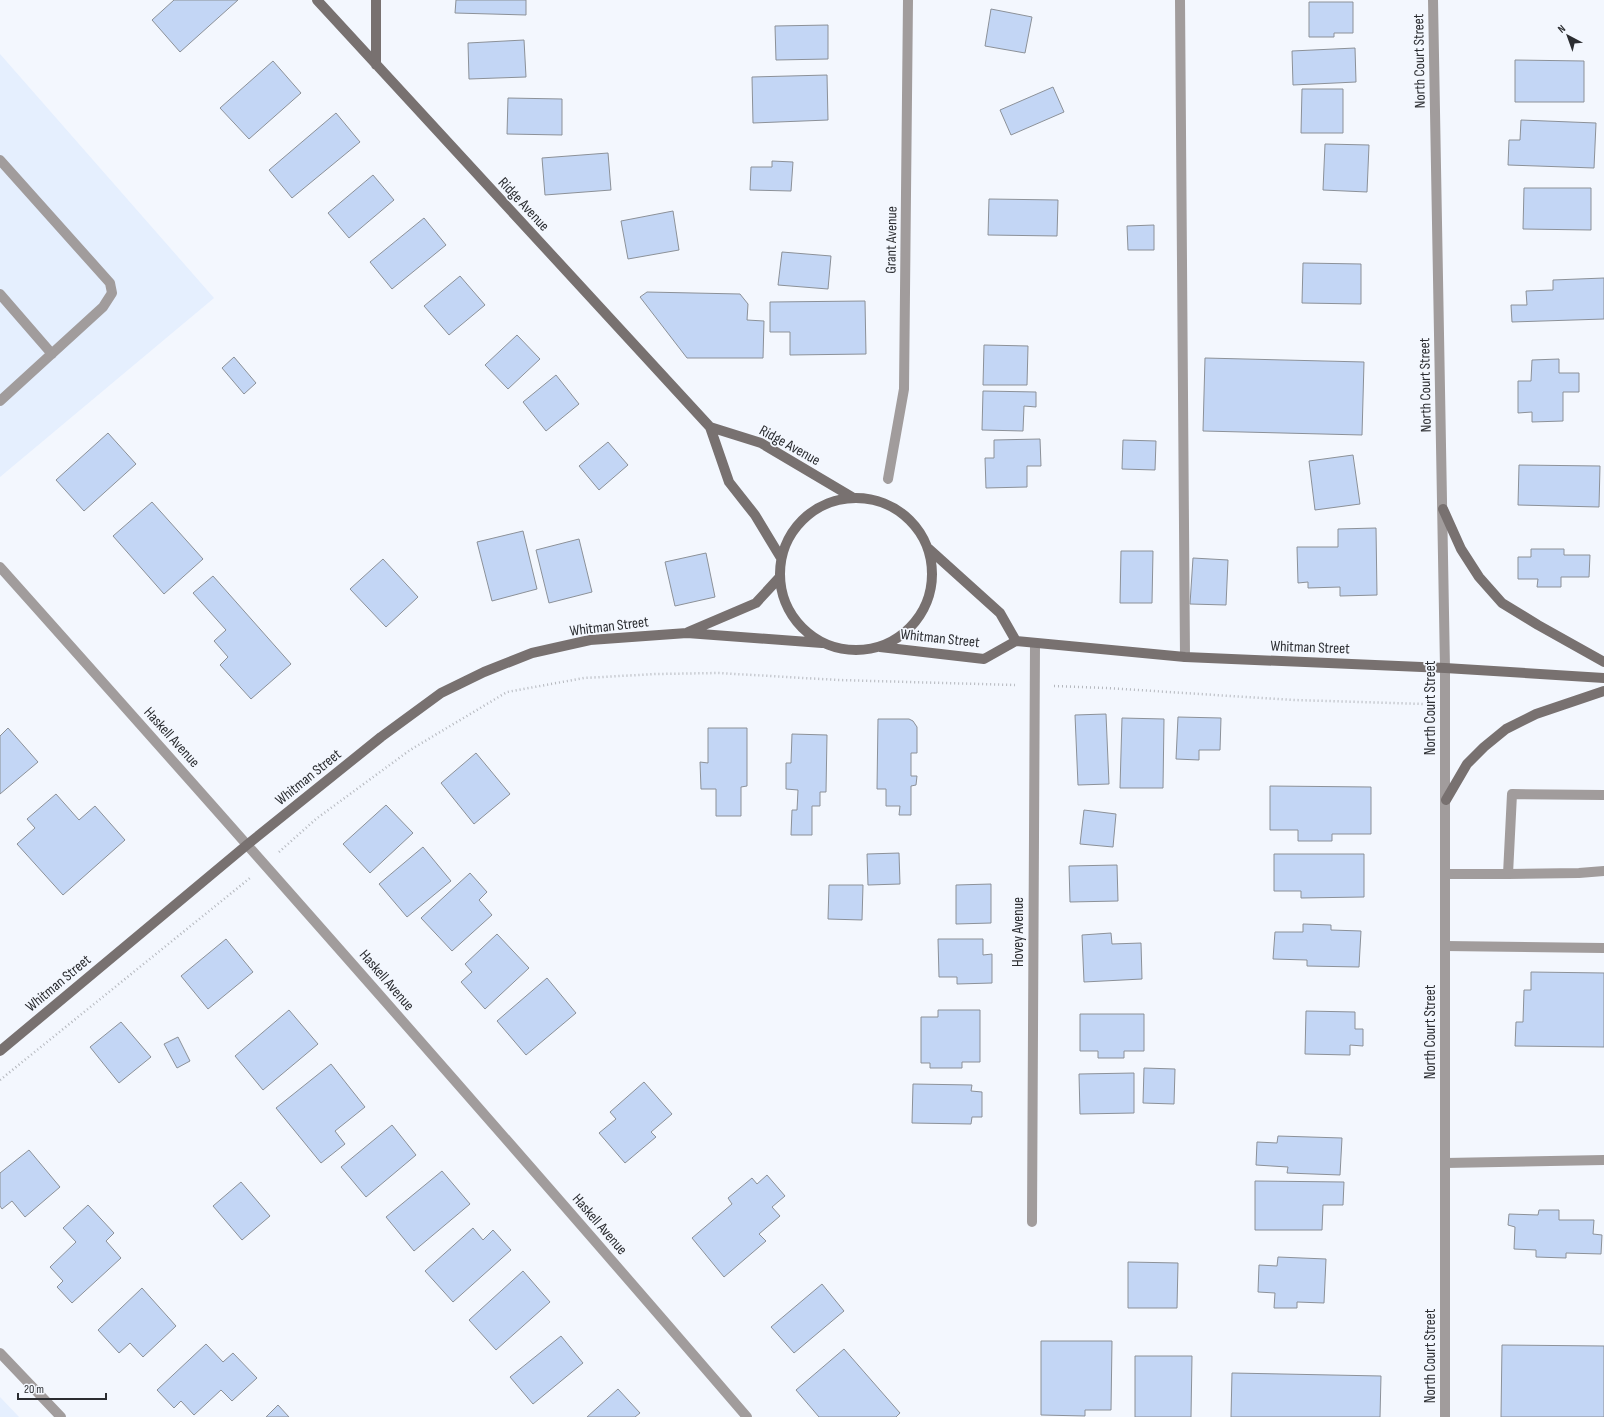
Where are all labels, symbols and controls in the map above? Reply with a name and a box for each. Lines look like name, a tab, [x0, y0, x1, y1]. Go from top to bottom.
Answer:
street label: North Court Street	[1409, 13, 1430, 108]
north arrow	[1548, 16, 1588, 56]
text: N	[1555, 22, 1568, 36]
street label: Ridge Avenue	[494, 173, 553, 235]
street label: Grant Avenue	[881, 206, 902, 274]
street label: North Court Street	[1415, 337, 1436, 432]
street label: Ridge Avenue	[756, 421, 824, 470]
street label: Whitman Street	[568, 612, 650, 641]
street label: Whitman Street	[899, 625, 981, 652]
street label: Whitman Street	[1270, 637, 1350, 658]
street label: North Court Street	[1421, 660, 1440, 755]
street label: Haskell Avenue	[139, 703, 204, 772]
street label: Whitman Street	[271, 745, 345, 810]
street label: Hovey Avenue	[1009, 897, 1028, 967]
street label: Haskell Avenue	[355, 946, 418, 1015]
street label: Whitman Street	[22, 950, 95, 1016]
street label: North Court Street	[1421, 984, 1440, 1079]
street label: Haskell Avenue	[568, 1190, 631, 1259]
street label: North Court Street	[1421, 1308, 1440, 1403]
scale bar	[18, 1375, 106, 1401]
text: 20 m	[24, 1382, 44, 1397]

